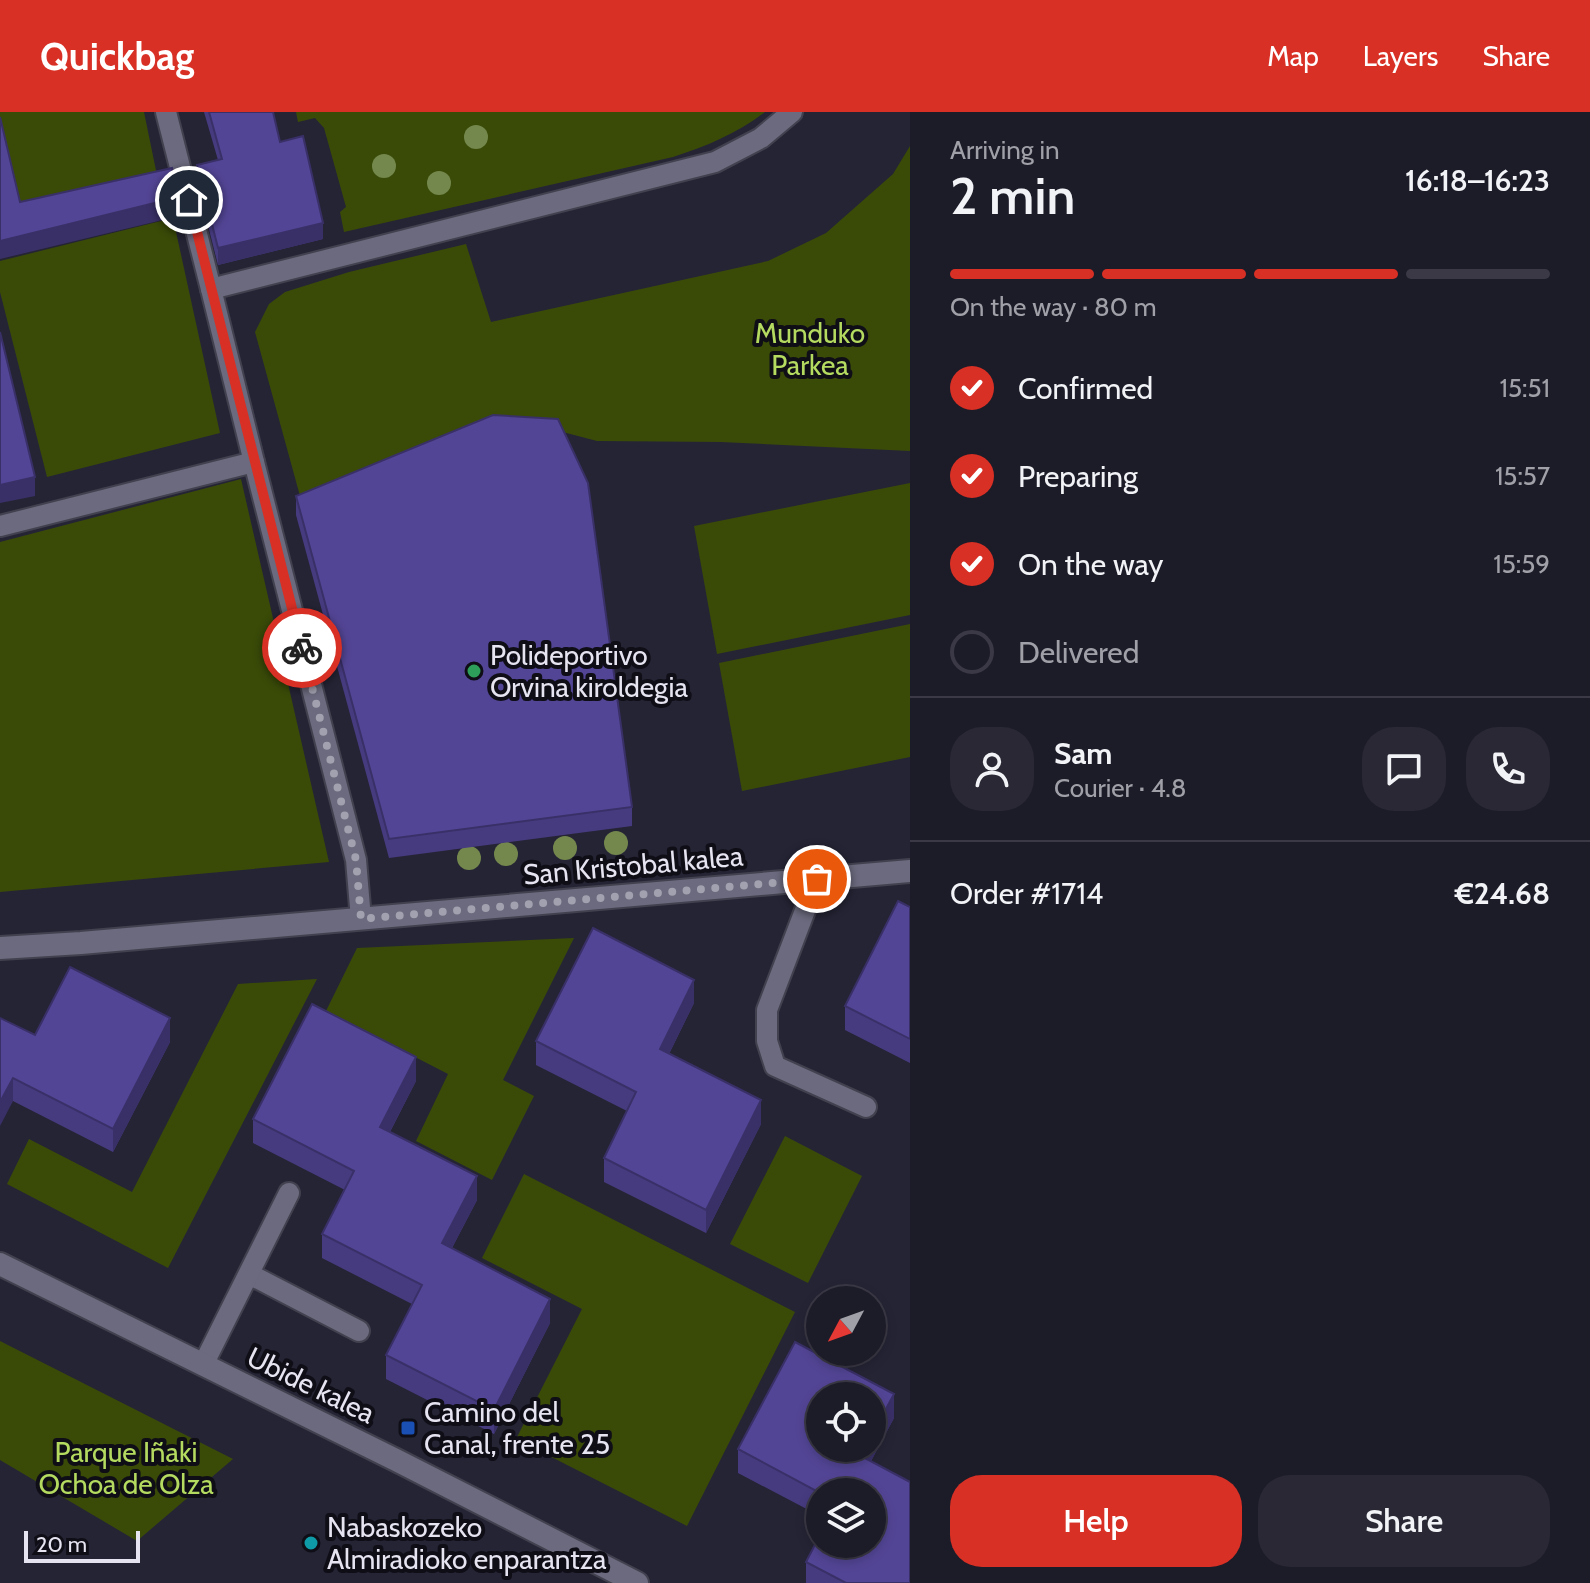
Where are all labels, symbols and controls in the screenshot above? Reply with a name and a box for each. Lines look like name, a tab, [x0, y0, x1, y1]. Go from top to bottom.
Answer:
text: Quickbag	[40, 33, 194, 80]
text: Map	[1267, 39, 1319, 73]
text: Layers	[1363, 39, 1438, 73]
text: Share	[1482, 39, 1550, 73]
text: Arriving in	[950, 134, 1060, 166]
text: 16:18–16:23	[1405, 162, 1550, 199]
text: 2 min	[950, 164, 1075, 227]
pin	[155, 166, 223, 234]
icon: home	[167, 178, 211, 222]
text: On the way · 80 m	[950, 291, 1157, 323]
park label: Munduko Parkea	[755, 316, 865, 382]
icon: check	[950, 366, 994, 410]
text: Confirmed	[1018, 370, 1153, 407]
text: 15:51	[1500, 372, 1550, 404]
icon: check	[950, 454, 994, 498]
text: Preparing	[1018, 458, 1138, 495]
text: 15:57	[1495, 460, 1550, 492]
icon: check	[950, 542, 994, 586]
text: On the way	[1018, 546, 1163, 583]
text: 15:59	[1493, 548, 1550, 580]
courier	[262, 608, 342, 688]
icon: bike	[280, 626, 324, 670]
text: Delivered	[1018, 634, 1139, 671]
place label: Polideportivo Orvina kiroldegia	[490, 638, 688, 704]
marker: Polideportivo Orvina kiroldegia	[465, 662, 483, 680]
button: person	[950, 727, 1034, 811]
button: chat	[1362, 727, 1446, 811]
button: phone	[1466, 727, 1550, 811]
text: Sam	[1054, 735, 1112, 772]
text: Courier · 4.8	[1054, 772, 1187, 804]
street label: San Kristobal kalea	[522, 838, 745, 892]
pin	[783, 845, 851, 913]
icon: bag	[795, 857, 839, 901]
text: Order #1714	[950, 875, 1103, 912]
text: €24.68	[1455, 875, 1550, 912]
north arrow	[806, 1286, 886, 1366]
map controls	[806, 1286, 886, 1558]
street label: Ubide kalea	[242, 1340, 381, 1431]
button: locate	[806, 1382, 886, 1462]
place label: Camino del Canal, frente 25	[424, 1395, 610, 1461]
marker: Camino del Canal, frente 25	[399, 1419, 417, 1437]
park label: Parque Iñaki Ochoa de Olza	[38, 1435, 214, 1501]
button: Help	[950, 1475, 1242, 1567]
button: Share	[1258, 1475, 1550, 1567]
button: layers	[806, 1478, 886, 1558]
place label: Nabaskozeko Almiradioko enparantza	[327, 1510, 607, 1576]
scale bar	[24, 1527, 140, 1563]
text: 20 m	[36, 1531, 87, 1558]
marker: Nabaskozeko Almiradioko enparantza	[302, 1534, 320, 1552]

